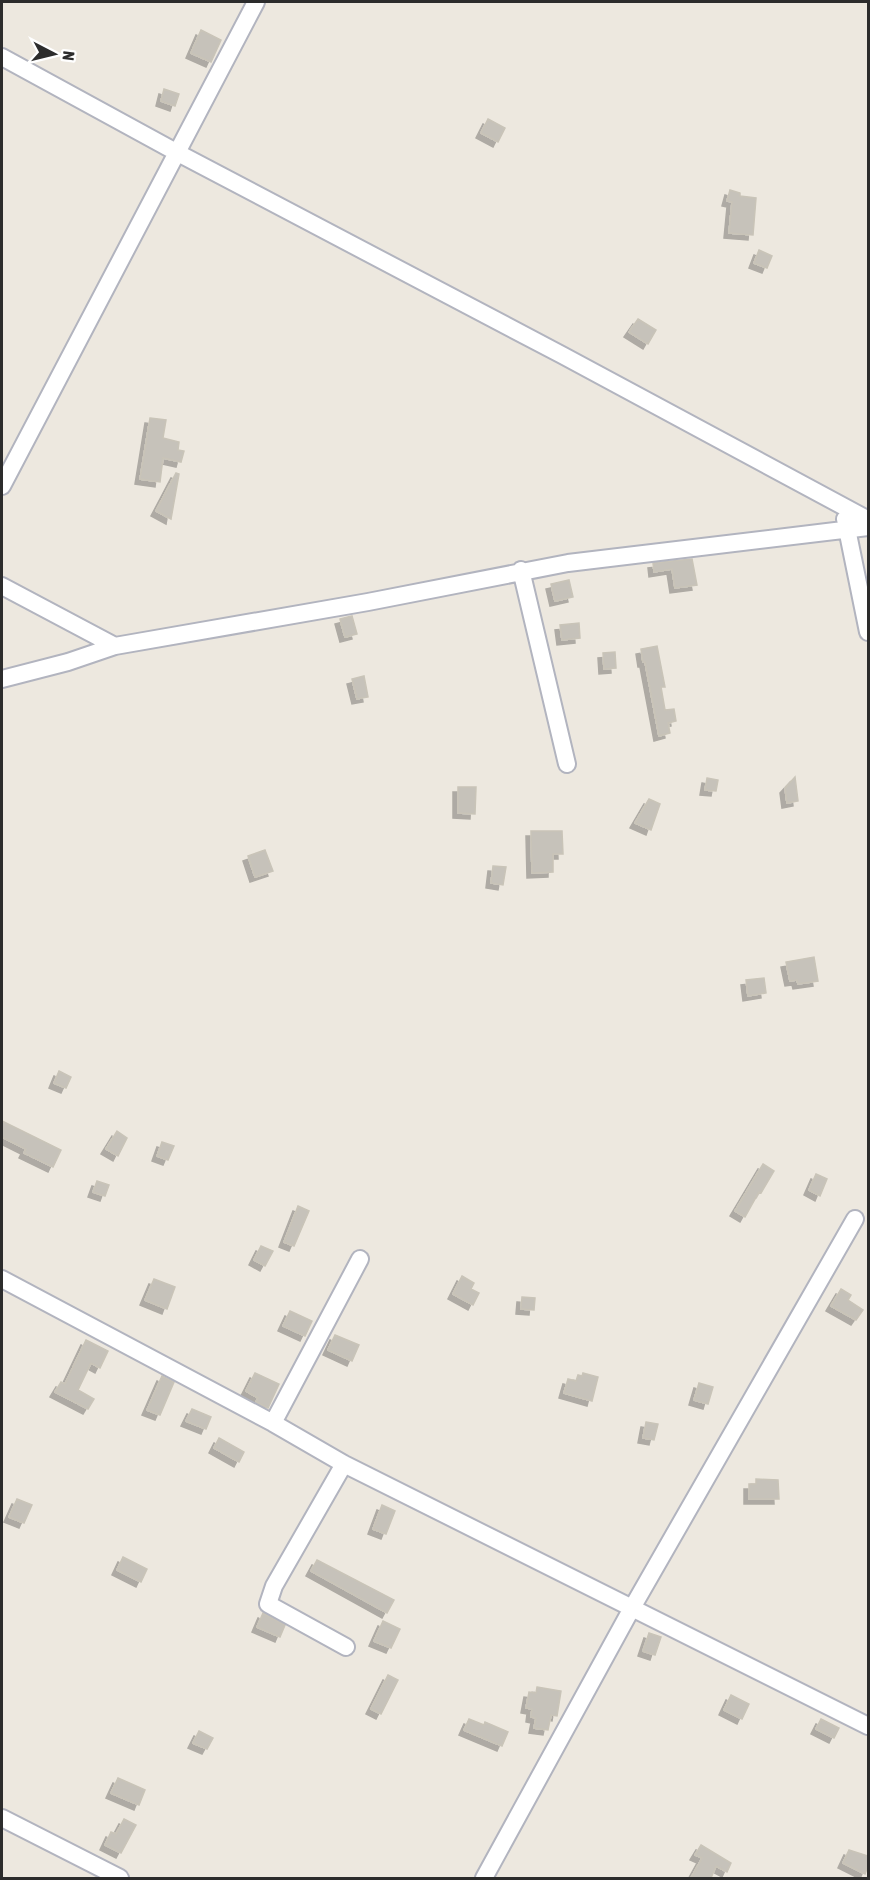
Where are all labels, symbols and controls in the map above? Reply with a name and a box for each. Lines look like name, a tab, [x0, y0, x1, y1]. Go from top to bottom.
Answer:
north arrow	[24, 24, 84, 84]
text: N	[59, 50, 78, 62]

